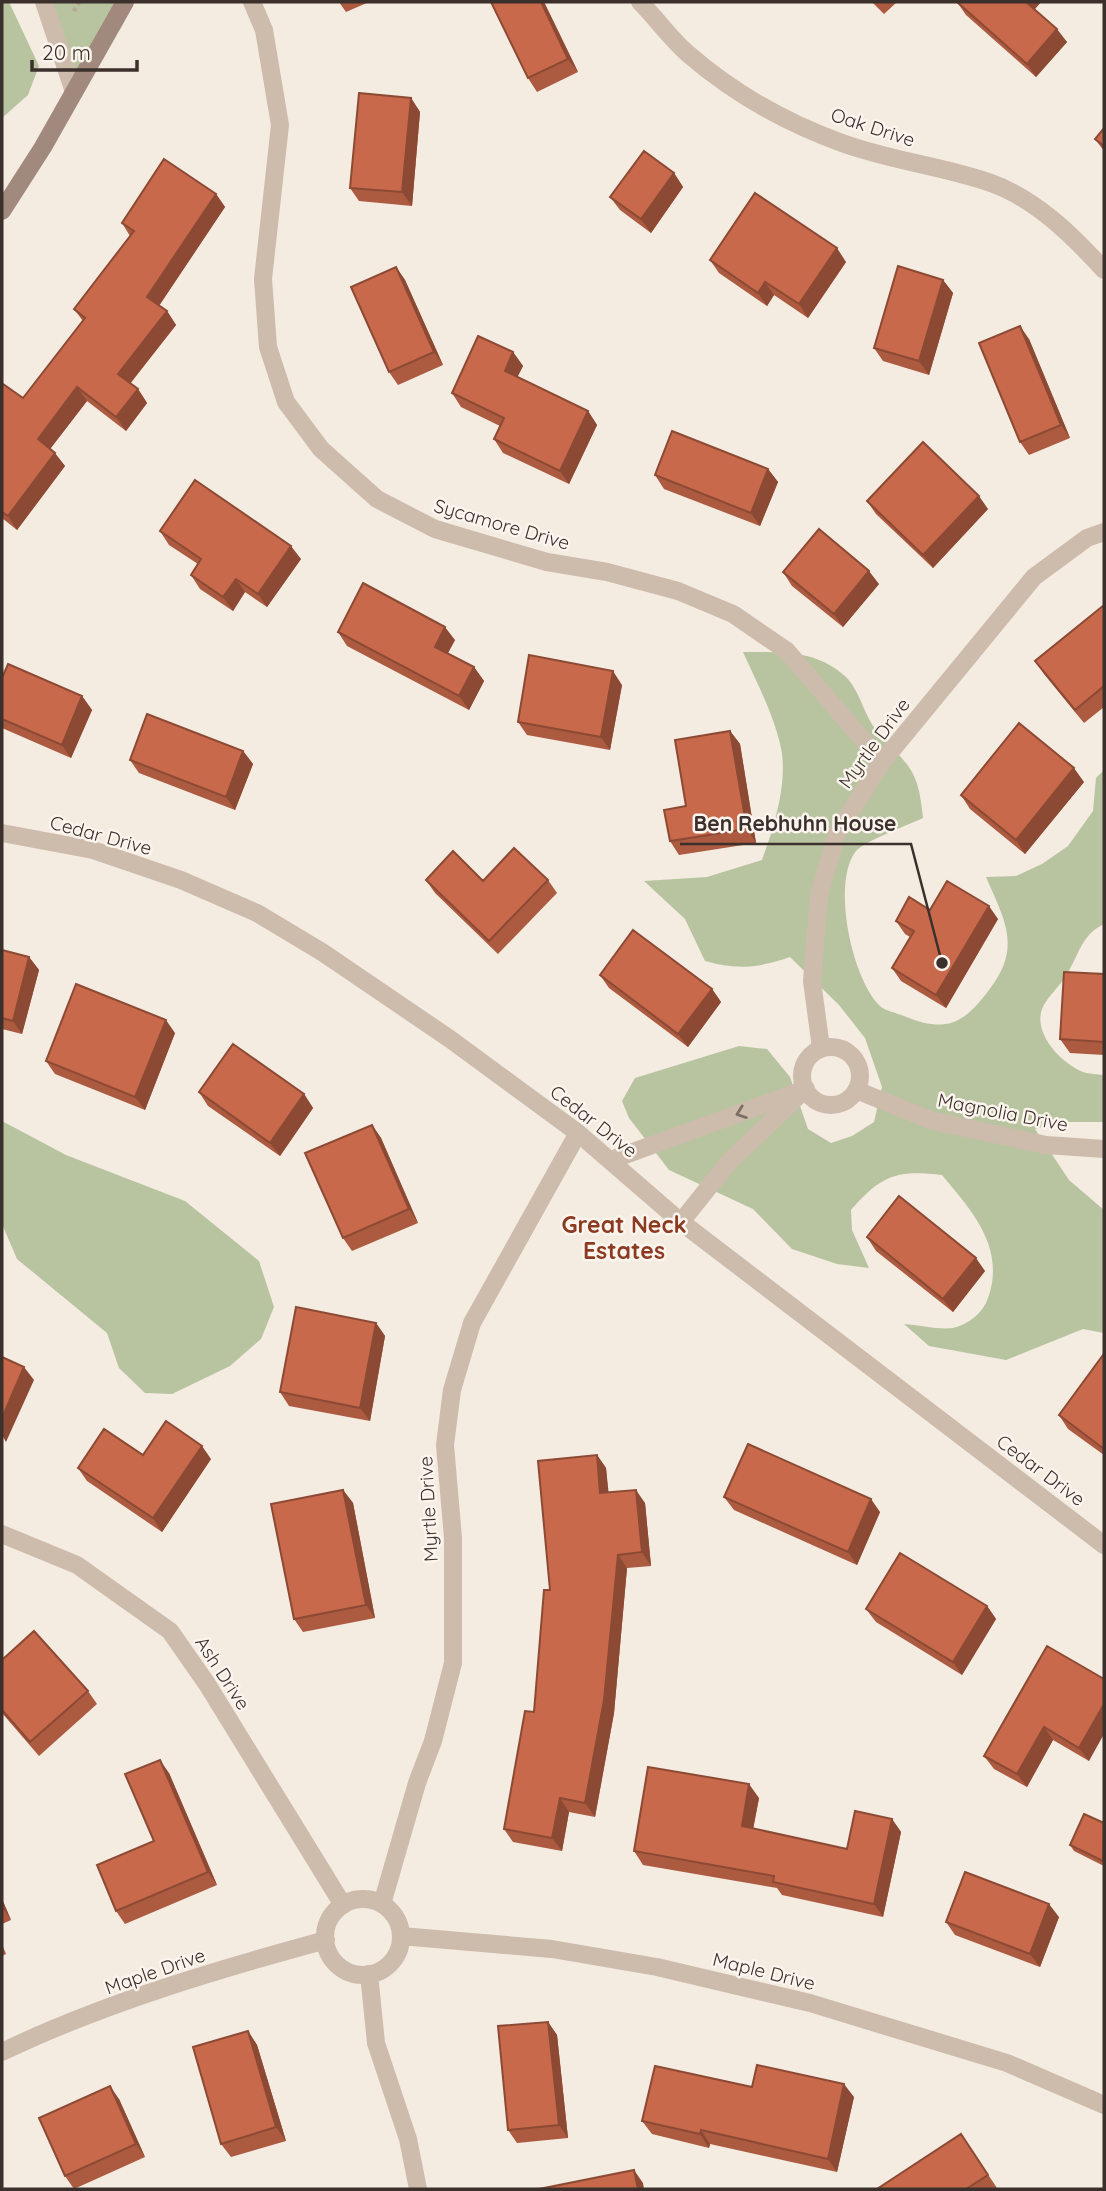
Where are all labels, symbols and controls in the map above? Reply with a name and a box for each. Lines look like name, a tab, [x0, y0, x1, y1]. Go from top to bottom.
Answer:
scale bar	[32, 28, 136, 72]
text: 20 m	[42, 39, 91, 65]
street label: Oak Drive	[828, 102, 918, 152]
street label: Sycamore Drive	[431, 493, 573, 555]
street label: Myrtle Drive	[833, 693, 915, 793]
callout: Ben Rebhuhn House	[680, 802, 911, 844]
street label: Cedar Drive	[47, 810, 155, 860]
text: Ben Rebhuhn House	[694, 810, 896, 836]
street label: Cedar Drive	[545, 1079, 643, 1163]
street label: Magnolia Drive	[936, 1088, 1070, 1136]
one-way arrow	[736, 1105, 748, 1119]
district label: Great Neck Estates	[562, 1210, 686, 1265]
street label: Cedar Drive	[992, 1429, 1090, 1511]
street label: Myrtle Drive	[413, 1455, 443, 1563]
street label: Ash Drive	[190, 1632, 256, 1714]
street label: Maple Drive	[102, 1943, 208, 1999]
street label: Maple Drive	[710, 1947, 818, 1995]

